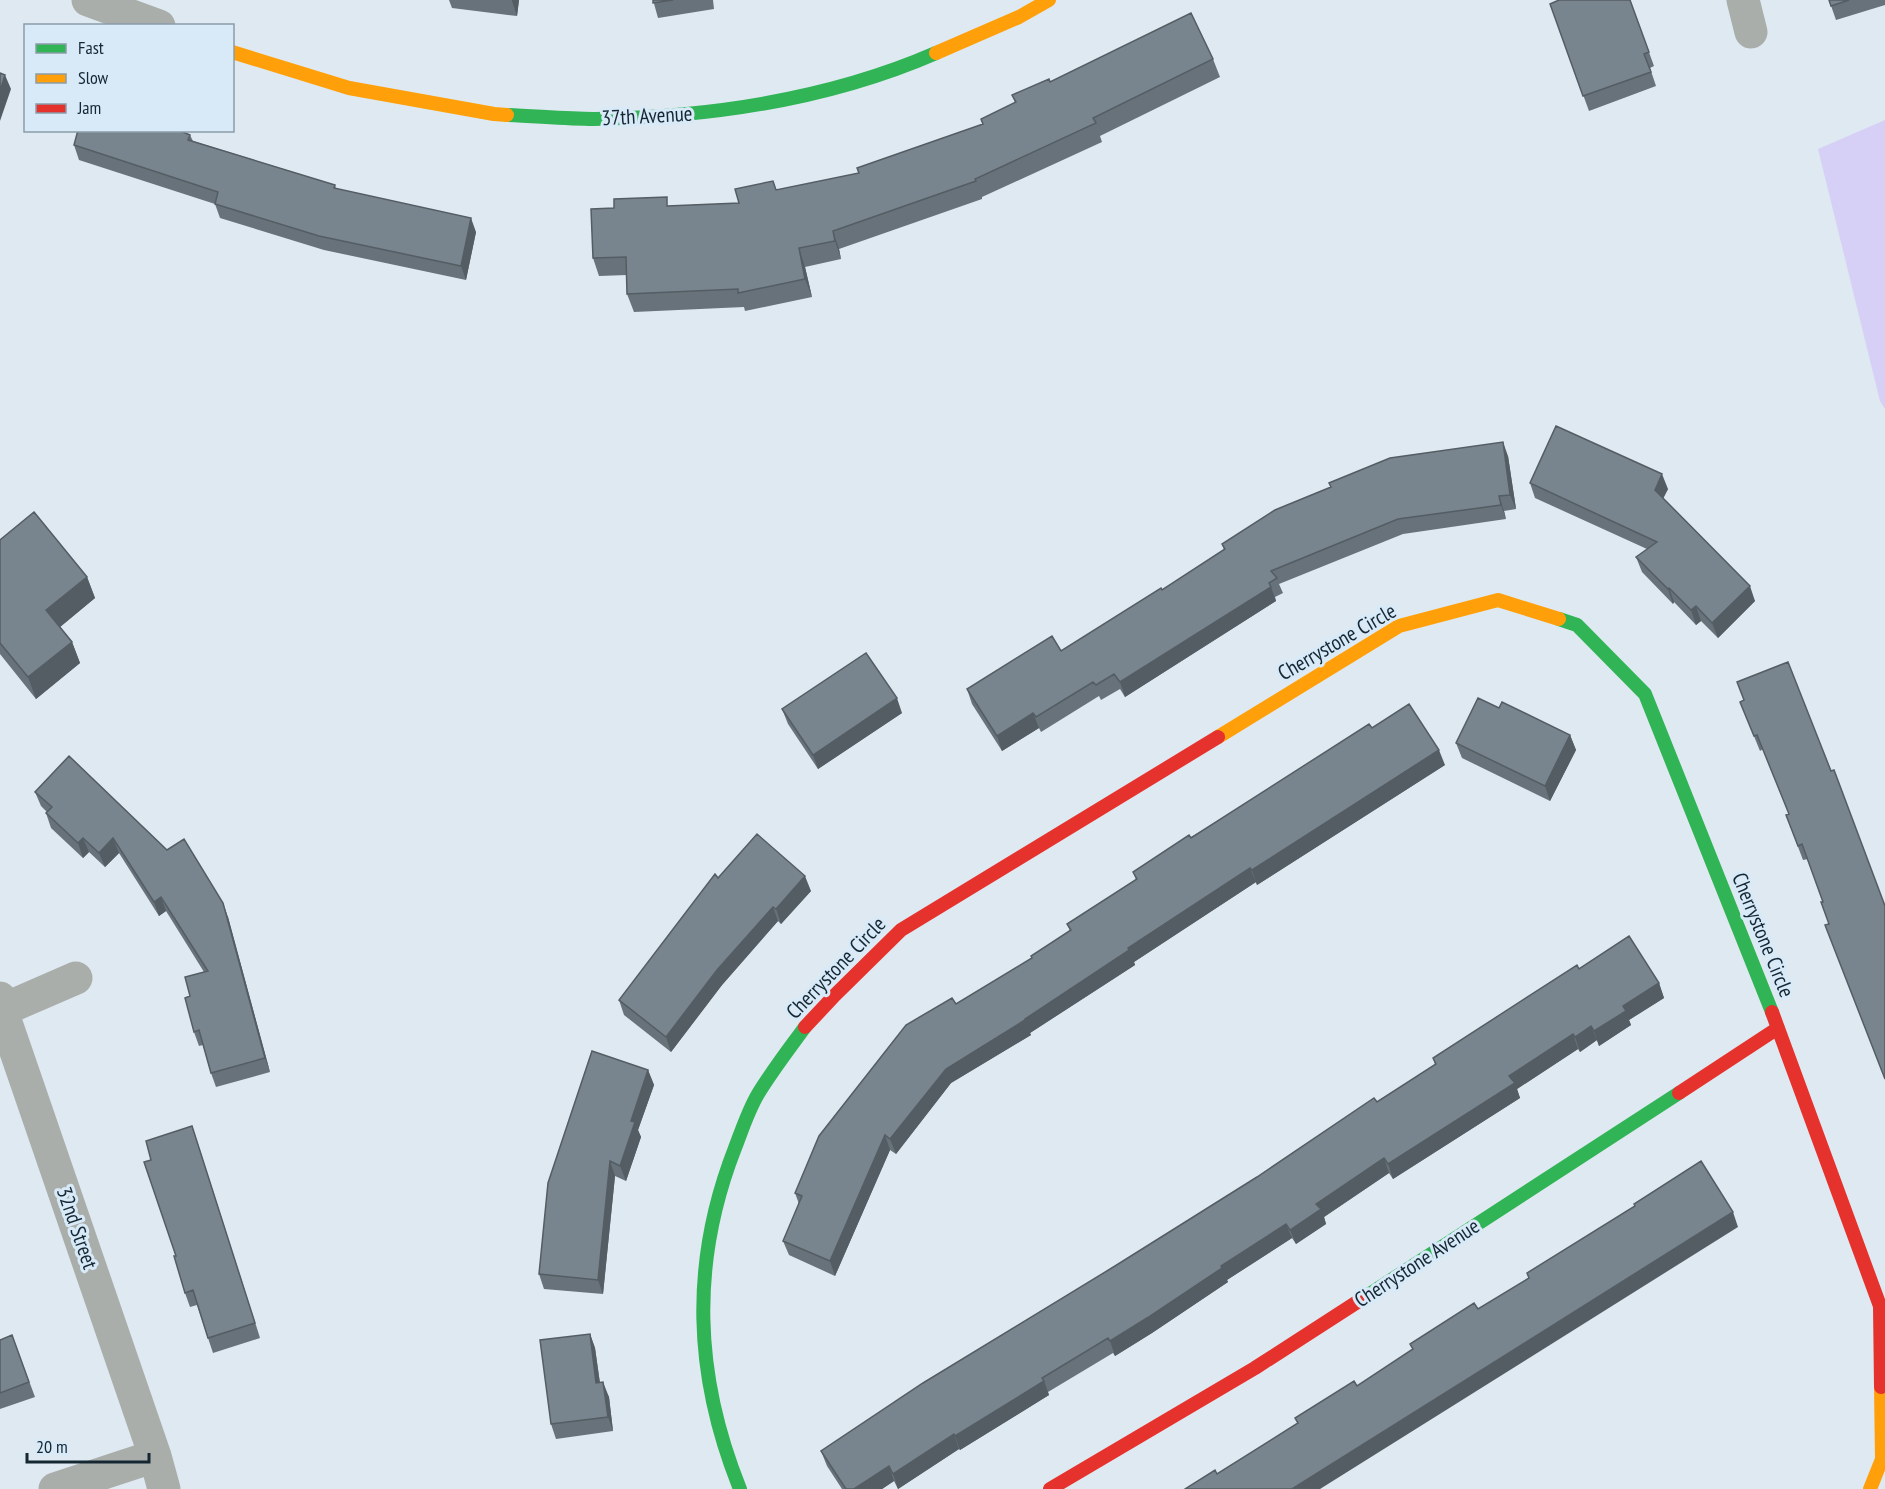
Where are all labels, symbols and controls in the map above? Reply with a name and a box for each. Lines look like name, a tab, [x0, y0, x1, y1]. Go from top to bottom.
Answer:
legend	[24, 24, 234, 132]
text: Fast	[78, 36, 104, 59]
text: Slow	[78, 66, 109, 89]
text: Jam	[77, 96, 101, 119]
street label: 37th Avenue	[601, 100, 693, 131]
street label: Cherrystone Circle	[1273, 597, 1401, 686]
street label: Cherrystone Circle	[1726, 869, 1801, 1001]
street label: Cherrystone Circle	[780, 911, 891, 1025]
street label: 32nd Street	[51, 1183, 104, 1273]
street label: Cherrystone Avenue	[1349, 1212, 1484, 1313]
scale bar	[27, 1426, 148, 1464]
text: 20 m	[36, 1435, 68, 1458]

